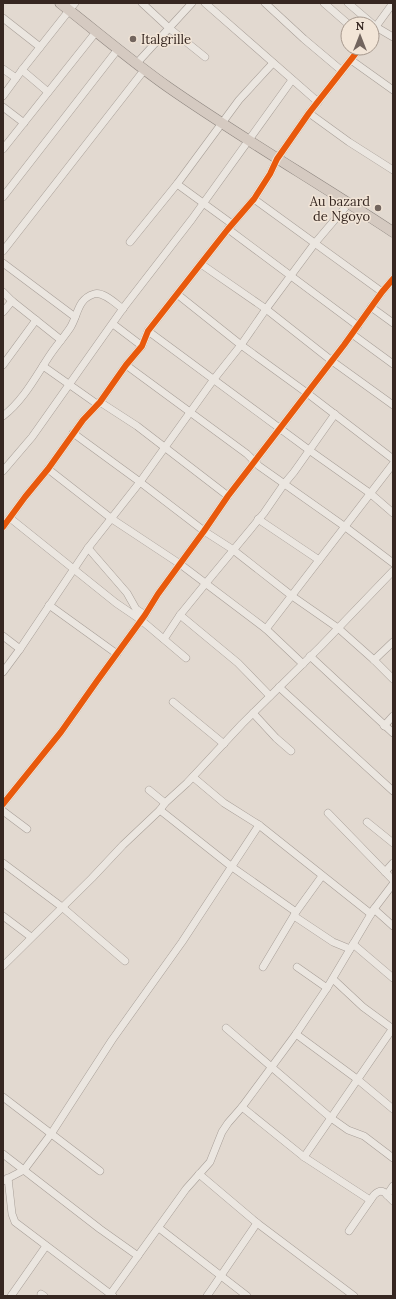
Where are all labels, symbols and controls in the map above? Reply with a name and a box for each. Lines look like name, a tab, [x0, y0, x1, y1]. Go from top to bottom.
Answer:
north arrow	[340, 16, 380, 56]
text: N	[356, 19, 365, 33]
place label: Italgrille	[141, 31, 191, 48]
marker: Italgrille	[128, 34, 138, 44]
place label: Au bazard de Ngoyo	[309, 193, 370, 225]
marker: Au bazard de Ngoyo	[373, 203, 383, 213]

